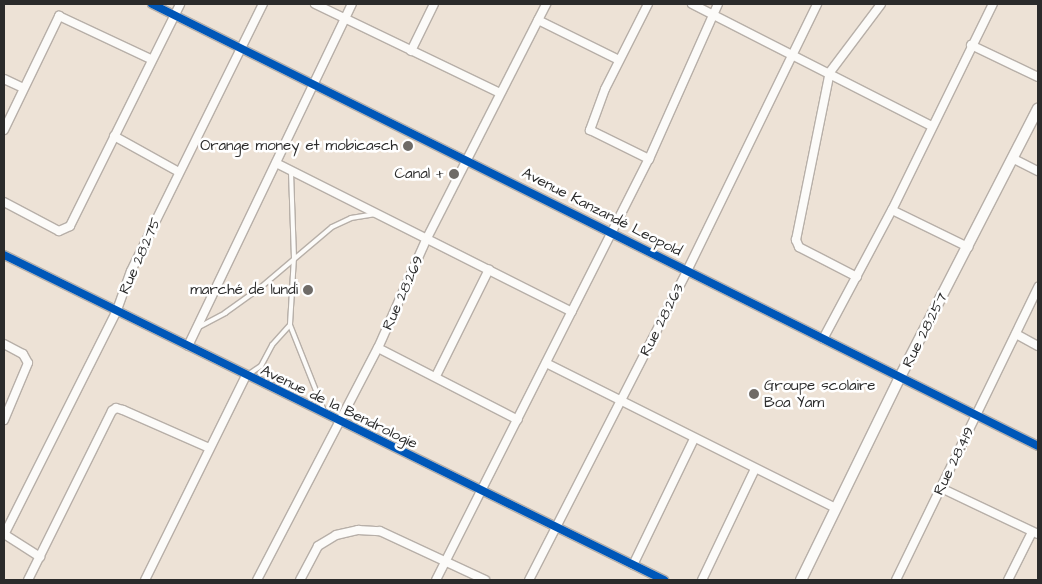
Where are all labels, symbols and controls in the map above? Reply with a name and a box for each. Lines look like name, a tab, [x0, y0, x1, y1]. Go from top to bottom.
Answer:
place label: Orange money et mobicasch	[200, 137, 398, 155]
marker: Orange money et mobicasch	[402, 140, 414, 152]
street label: Avenue Kanzandé Leopold	[519, 164, 685, 260]
place label: Canal +	[394, 165, 444, 183]
marker: Canal +	[448, 168, 460, 180]
street label: Rue 28.275	[115, 215, 165, 297]
street label: Rue 28.269	[379, 253, 427, 333]
place label: marché de lundi	[190, 281, 298, 299]
street label: Rue 28.263	[636, 281, 688, 359]
marker: marché de lundi	[302, 284, 314, 296]
street label: Rue 28.257	[899, 290, 951, 370]
street label: Avenue de la Bendrologie	[258, 361, 420, 453]
place label: Groupe scolaire Boa Yam	[764, 376, 875, 411]
marker: Groupe scolaire Boa Yam	[748, 388, 760, 400]
street label: Rue 28.419	[930, 424, 978, 498]

